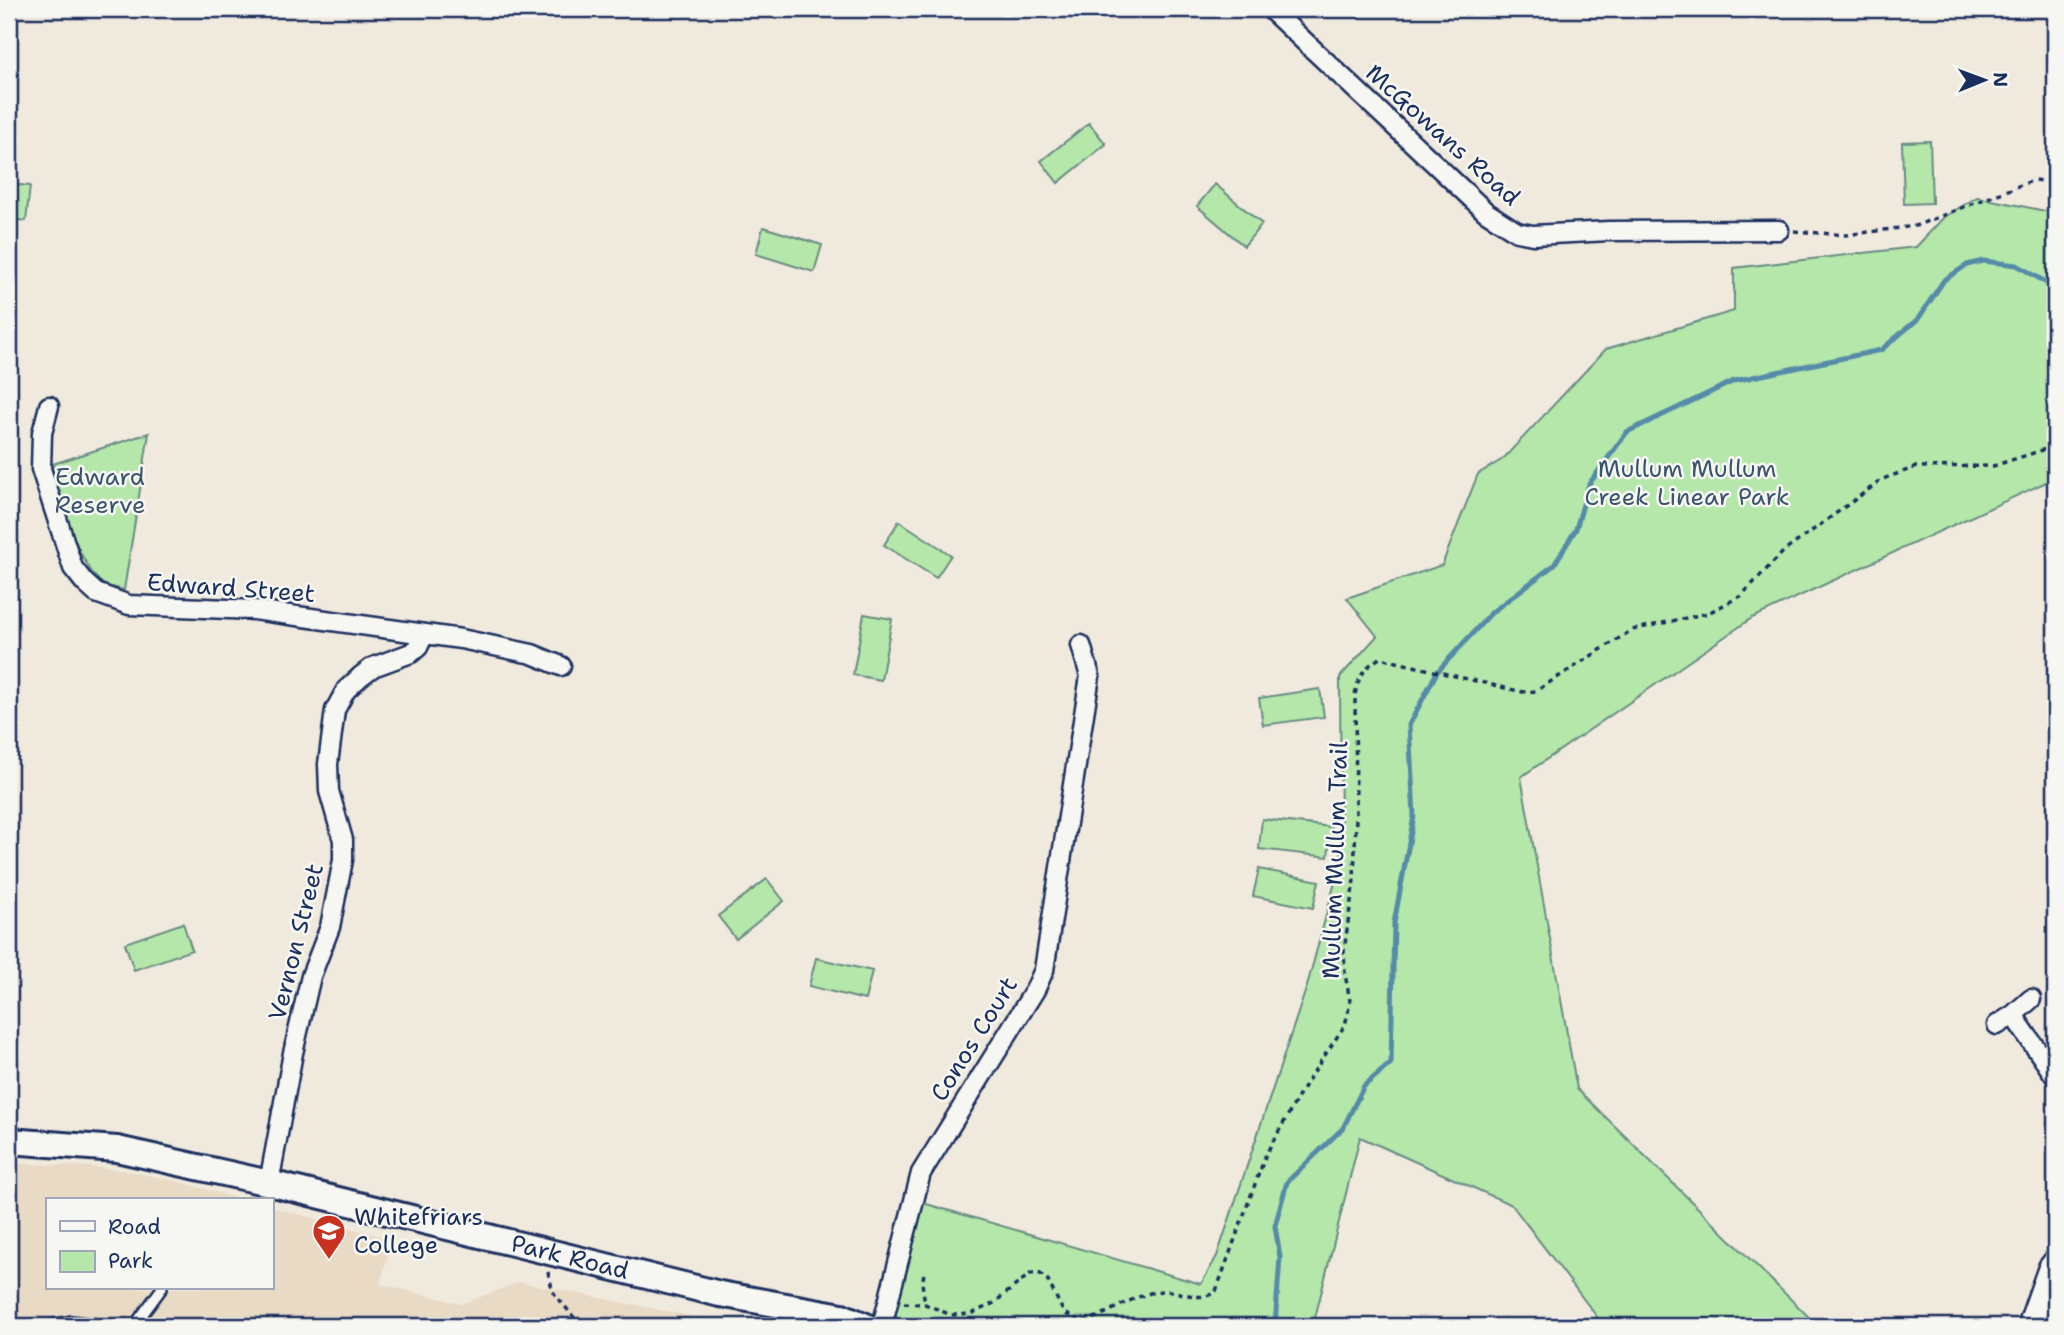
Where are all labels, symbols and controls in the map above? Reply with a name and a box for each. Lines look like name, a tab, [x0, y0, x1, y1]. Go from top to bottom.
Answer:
north arrow	[1948, 46, 2018, 116]
street label: McGowans Road	[1359, 57, 1527, 213]
text: N	[1988, 72, 2013, 87]
park label: Mullum Mullum Creek Linear Park	[1584, 453, 1790, 513]
park label: Edward Reserve	[54, 461, 146, 521]
street label: Edward Street	[146, 566, 316, 610]
street label: Mullum Mullum Trail	[1315, 740, 1355, 979]
street label: Vernon Street	[261, 860, 331, 1024]
street label: Conos Court	[923, 971, 1025, 1107]
legend	[46, 1198, 273, 1290]
place label: Whitefriars College	[354, 1201, 483, 1261]
school or university icon: Whitefriars College	[310, 1212, 348, 1261]
text: Road	[108, 1213, 161, 1241]
street label: Park Road	[508, 1227, 632, 1287]
text: Park	[108, 1247, 153, 1275]

